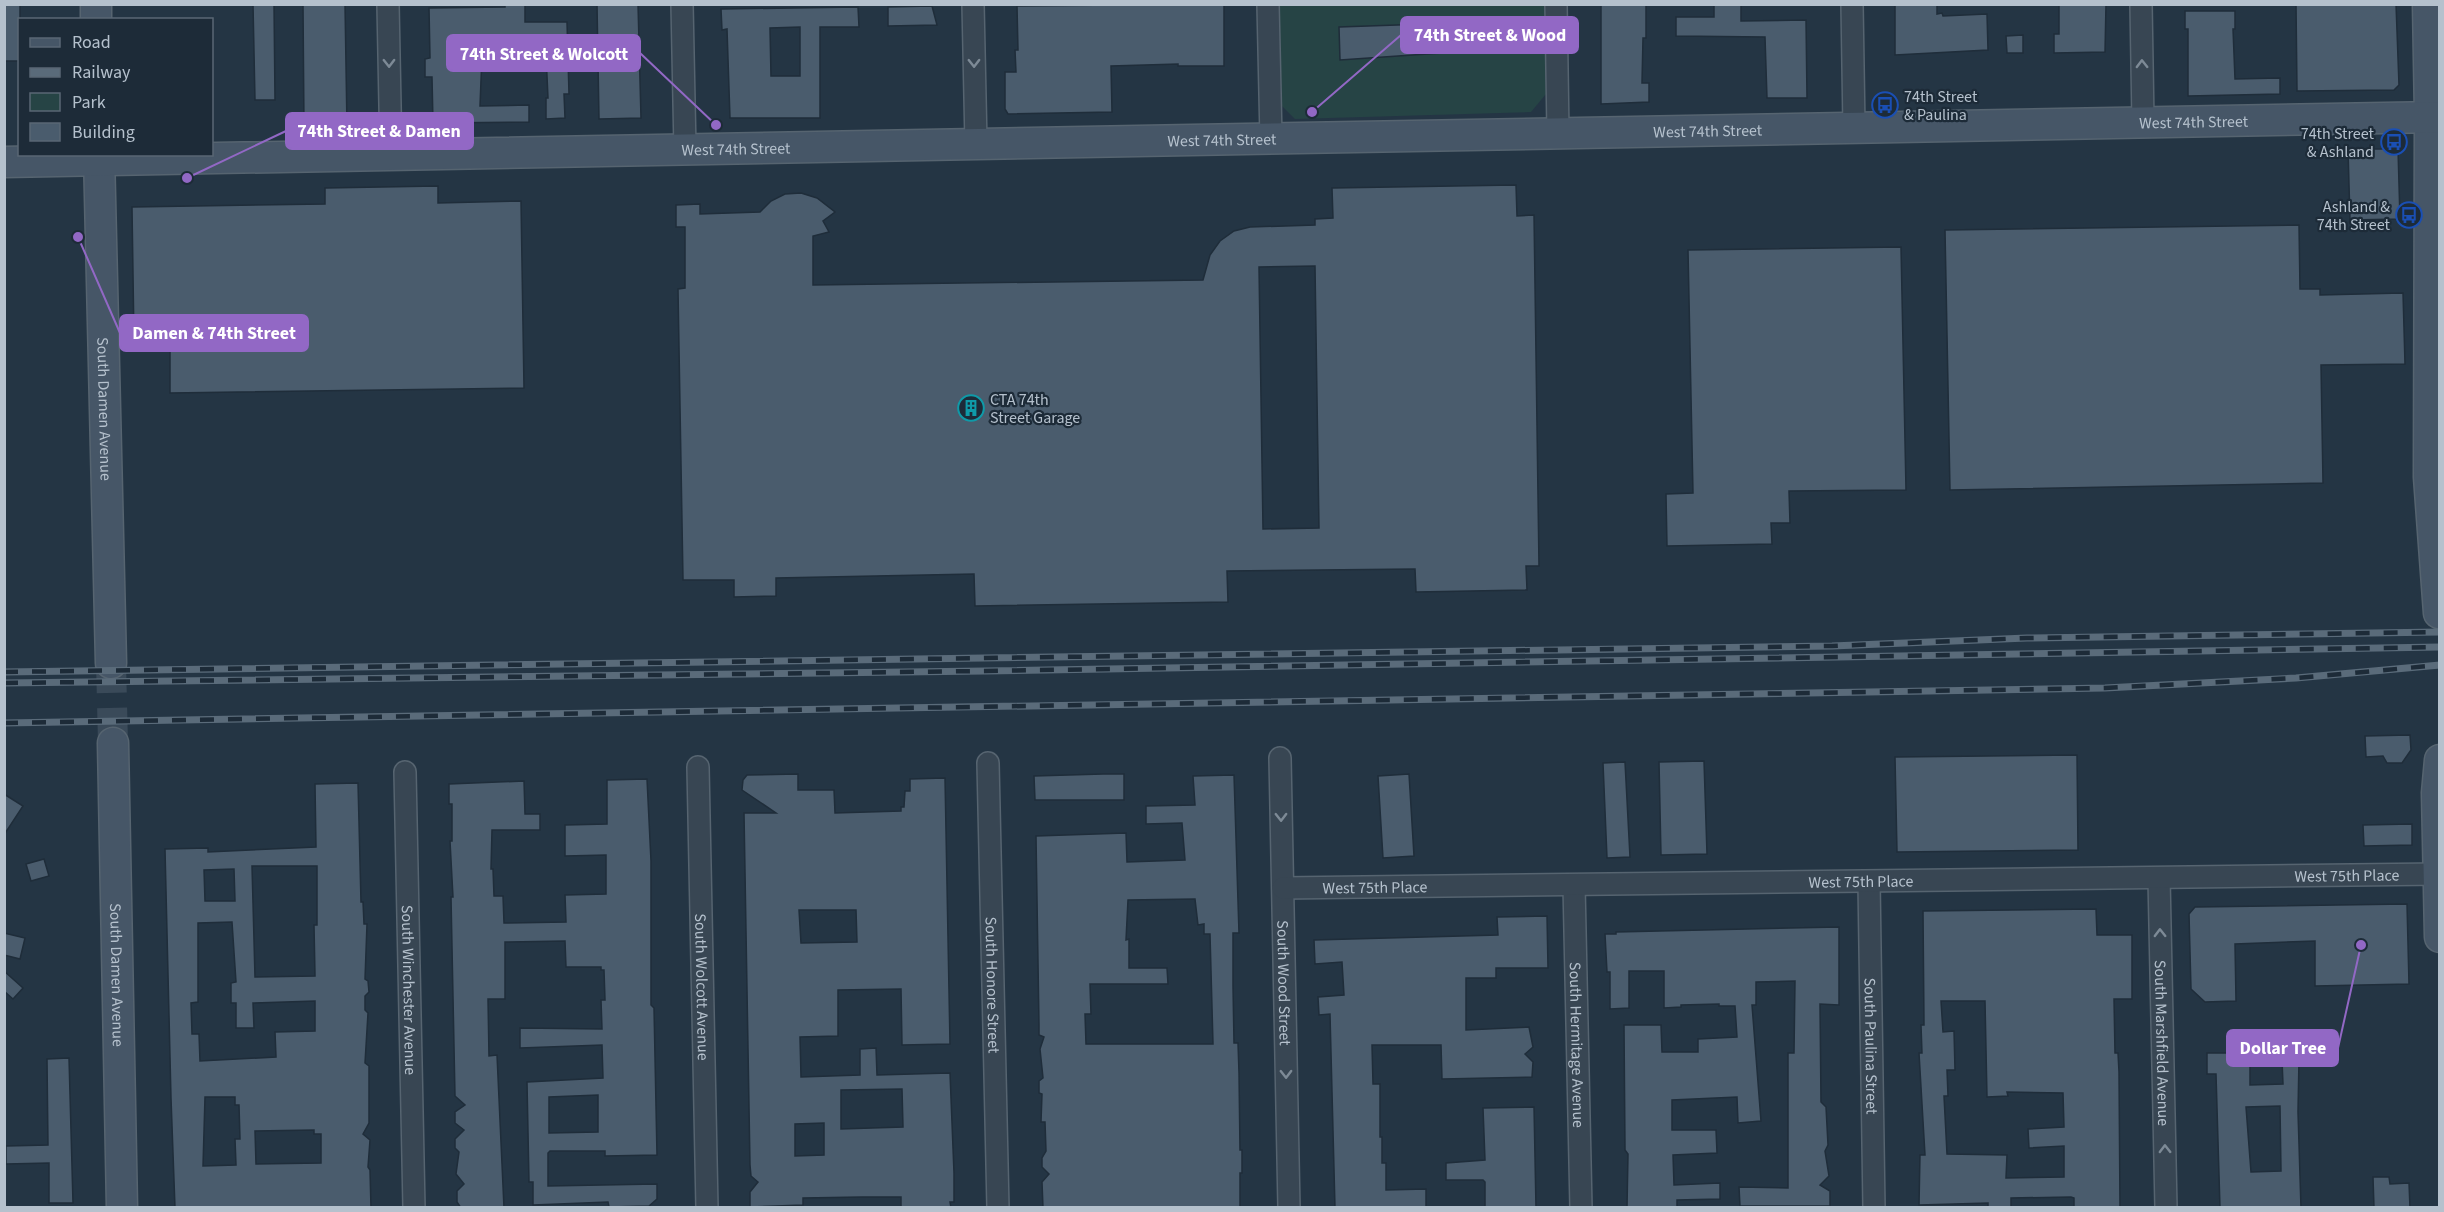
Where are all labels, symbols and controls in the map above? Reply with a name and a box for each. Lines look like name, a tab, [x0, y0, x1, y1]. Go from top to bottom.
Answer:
callout: 74th Street & Wood	[1401, 17, 1578, 53]
legend	[18, 18, 213, 156]
text: 74th Street & Wood	[1414, 23, 1566, 48]
text: Road	[72, 30, 111, 55]
callout: 74th Street & Wolcott	[447, 35, 640, 71]
text: 74th Street & Wolcott	[460, 42, 628, 67]
one-way arrow	[383, 58, 395, 67]
one-way arrow	[968, 58, 981, 67]
one-way arrow	[2136, 59, 2148, 68]
text: Railway	[72, 60, 131, 85]
place label: 74th Street & Paulina	[1904, 86, 1978, 126]
text: Park	[72, 90, 106, 115]
bus stop icon: 74th Street & Paulina	[1870, 90, 1900, 120]
street label: West 74th Street	[2139, 111, 2249, 135]
callout: 74th Street & Damen	[286, 113, 473, 149]
text: 74th Street & Damen	[297, 119, 461, 144]
text: Building	[72, 120, 135, 145]
street label: West 74th Street	[1653, 120, 1763, 144]
place label: 74th Street & Ashland	[2301, 123, 2375, 163]
bus stop icon: 74th Street & Ashland	[2379, 127, 2409, 157]
street label: West 74th Street	[1167, 128, 1277, 153]
street label: West 74th Street	[681, 137, 791, 161]
place label: Ashland & 74th Street	[2317, 196, 2391, 236]
bus stop icon: Ashland & 74th Street	[2394, 200, 2424, 230]
callout: Damen & 74th Street	[120, 315, 308, 351]
text: Damen & 74th Street	[132, 321, 296, 346]
street label: South Damen Avenue	[91, 337, 117, 481]
place label: CTA 74th Street Garage	[990, 389, 1080, 429]
building icon: CTA 74th Street Garage	[956, 393, 986, 423]
one-way arrow	[1275, 812, 1287, 821]
street label: West 75th Place	[2294, 864, 2400, 888]
street label: West 75th Place	[1808, 870, 1914, 894]
street label: West 75th Place	[1322, 876, 1428, 900]
street label: South Damen Avenue	[104, 903, 129, 1047]
street label: South Winchester Avenue	[396, 905, 421, 1075]
street label: South Wolcott Avenue	[689, 913, 714, 1061]
street label: South Honore Street	[979, 916, 1005, 1054]
street label: South Wood Street	[1271, 920, 1296, 1047]
one-way arrow	[2154, 929, 2166, 938]
street label: South Marshfield Avenue	[2149, 960, 2174, 1126]
street label: South Hermitage Avenue	[1564, 962, 1589, 1128]
street label: South Paulina Street	[1858, 977, 1883, 1115]
callout: Dollar Tree	[2227, 1030, 2338, 1066]
text: Dollar Tree	[2240, 1036, 2326, 1061]
one-way arrow	[1280, 1070, 1293, 1079]
one-way arrow	[2158, 1145, 2171, 1154]

